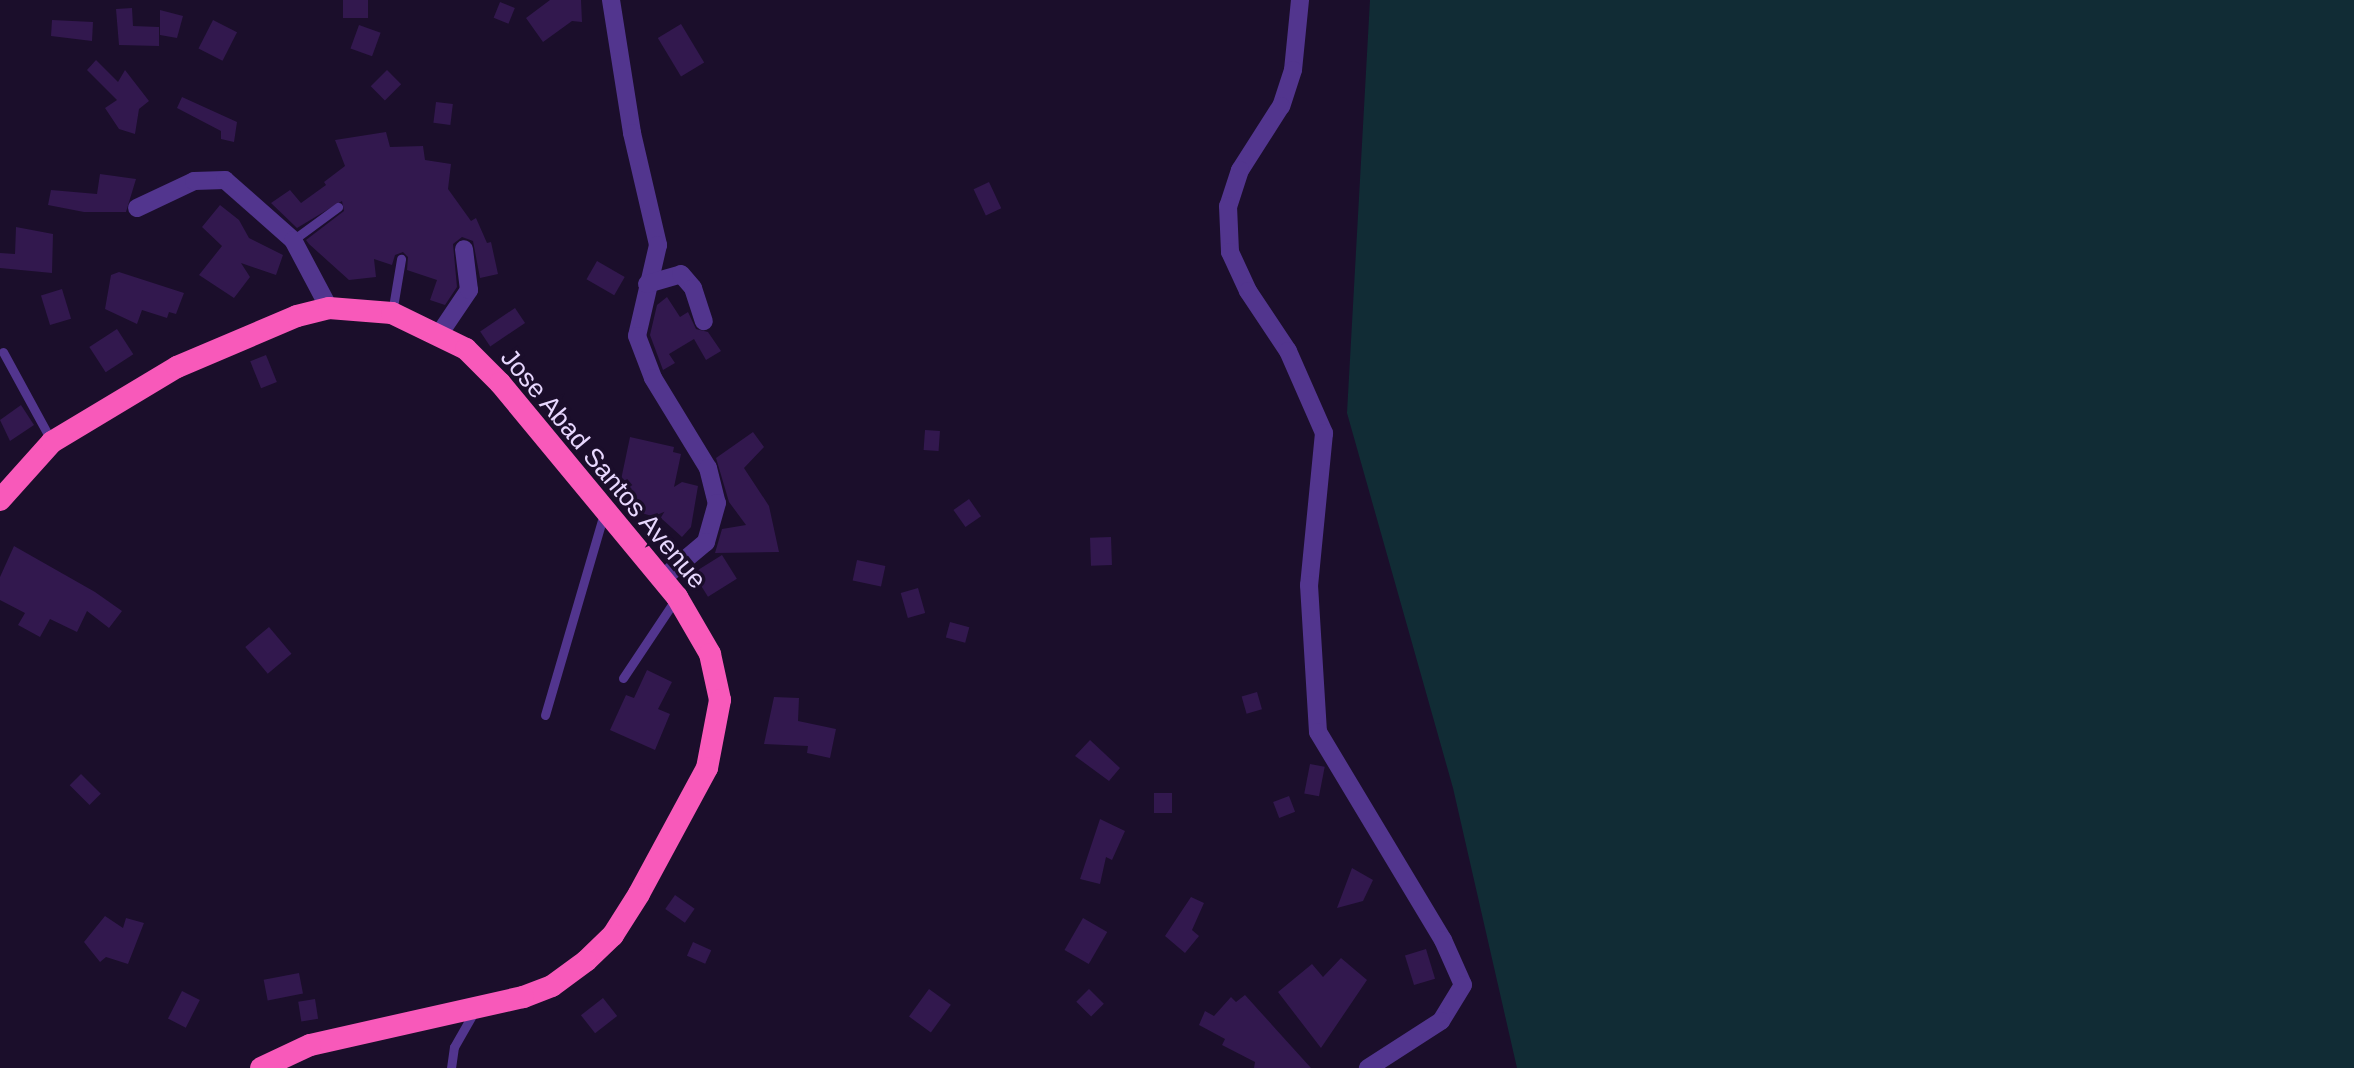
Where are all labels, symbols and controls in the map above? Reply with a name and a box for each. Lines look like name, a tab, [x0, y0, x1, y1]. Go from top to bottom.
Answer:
street label: Jose Abad Santos Avenue	[493, 342, 713, 596]

